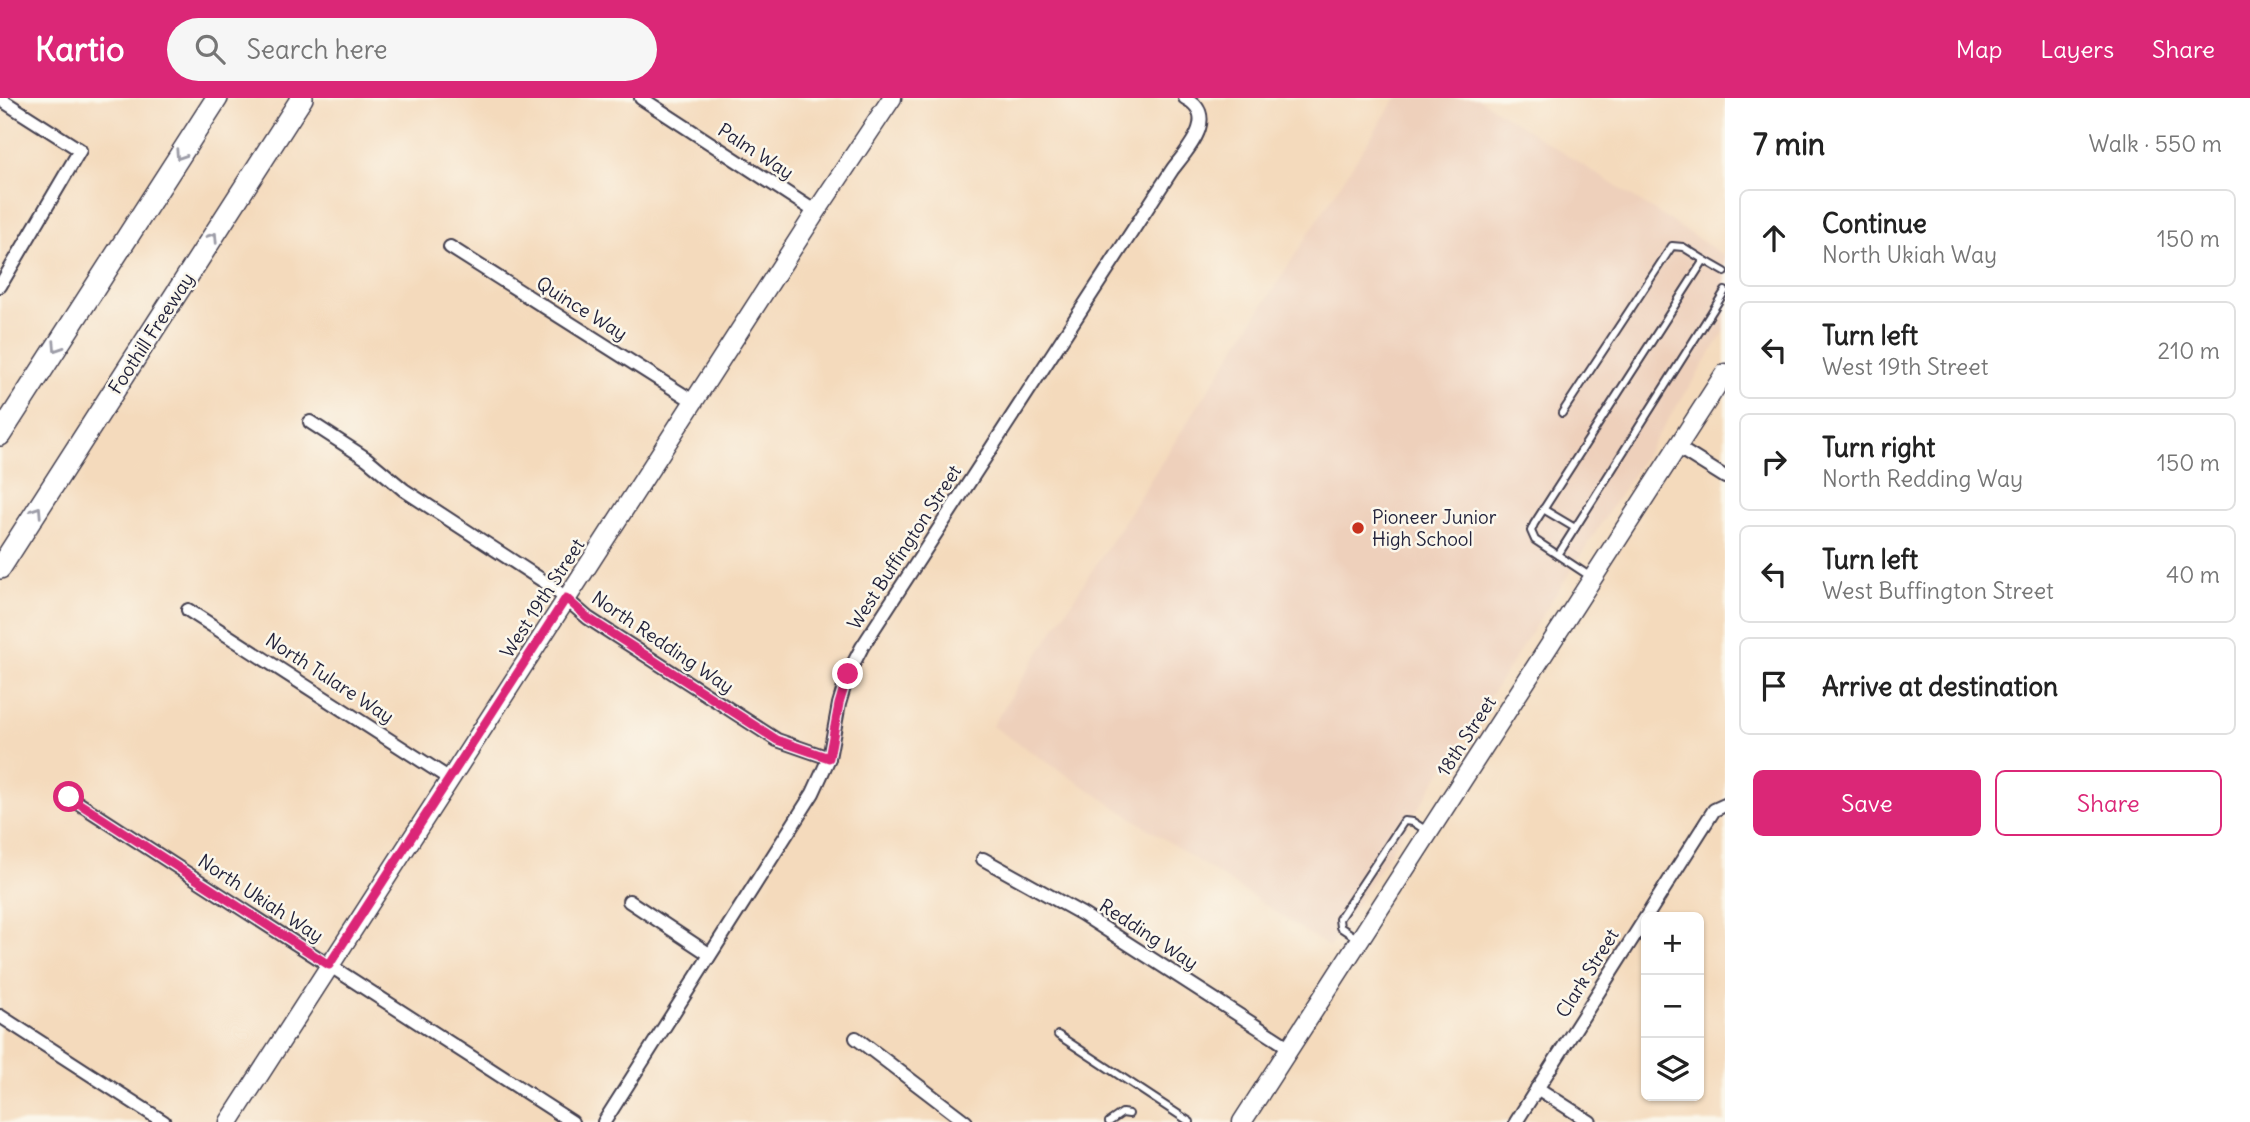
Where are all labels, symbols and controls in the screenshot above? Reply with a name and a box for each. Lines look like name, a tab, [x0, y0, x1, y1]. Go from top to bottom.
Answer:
search box	[167, 18, 657, 81]
text: Kartio	[35, 28, 125, 70]
icon: search	[191, 30, 229, 68]
text: Search here	[247, 33, 388, 66]
text: Map	[1956, 34, 2002, 64]
text: Layers	[2040, 34, 2114, 64]
text: Share	[2152, 34, 2215, 64]
street label: Palm Way	[714, 118, 798, 184]
text: 7 min	[1753, 125, 1825, 163]
text: Walk · 550 m	[2089, 129, 2222, 158]
one-way arrow	[175, 148, 188, 161]
text: Continue	[1822, 207, 1927, 240]
icon: ahead	[1755, 219, 1793, 257]
text: 150 m	[2157, 224, 2220, 253]
one-way arrow	[205, 232, 217, 245]
text: North Ukiah Way	[1822, 240, 1997, 269]
street label: Foothill Freeway	[103, 268, 199, 398]
street label: Quince Way	[532, 271, 632, 345]
text: Turn left	[1822, 319, 1918, 352]
icon: left	[1755, 331, 1793, 369]
text: 210 m	[2157, 336, 2220, 365]
one-way arrow	[52, 339, 65, 352]
text: West 19th Street	[1822, 352, 1988, 381]
text: Turn right	[1822, 431, 1935, 464]
icon: right	[1755, 443, 1793, 481]
text: 150 m	[2157, 448, 2220, 477]
street label: West Buffington Street	[842, 460, 966, 634]
text: North Redding Way	[1822, 464, 2023, 493]
one-way arrow	[29, 505, 42, 518]
place label: Pioneer Junior High School	[1372, 505, 1497, 551]
marker: Pioneer Junior High School	[1350, 520, 1366, 536]
street label: West 19th Street	[495, 534, 589, 662]
text: Turn left	[1822, 543, 1918, 576]
icon: left	[1755, 555, 1793, 593]
text: 40 m	[2166, 560, 2220, 589]
text: West Buffington Street	[1822, 576, 2054, 605]
street label: North Redding Way	[587, 586, 739, 698]
street label: North Tulare Way	[261, 628, 399, 728]
route end	[832, 658, 863, 689]
icon: arrive	[1755, 667, 1793, 705]
text: Arrive at destination	[1822, 670, 2058, 703]
street label: 18th Street	[1431, 691, 1501, 781]
button: Save	[1753, 770, 1981, 836]
button: Share	[1995, 770, 2222, 836]
route start	[53, 781, 84, 812]
street label: North Ukiah Way	[194, 849, 328, 947]
street label: Redding Way	[1095, 893, 1203, 975]
map controls	[1641, 912, 1704, 1101]
button: +	[1641, 912, 1704, 975]
street label: Clark Street	[1550, 924, 1624, 1022]
button: −	[1641, 975, 1704, 1038]
button: layers	[1641, 1038, 1704, 1101]

